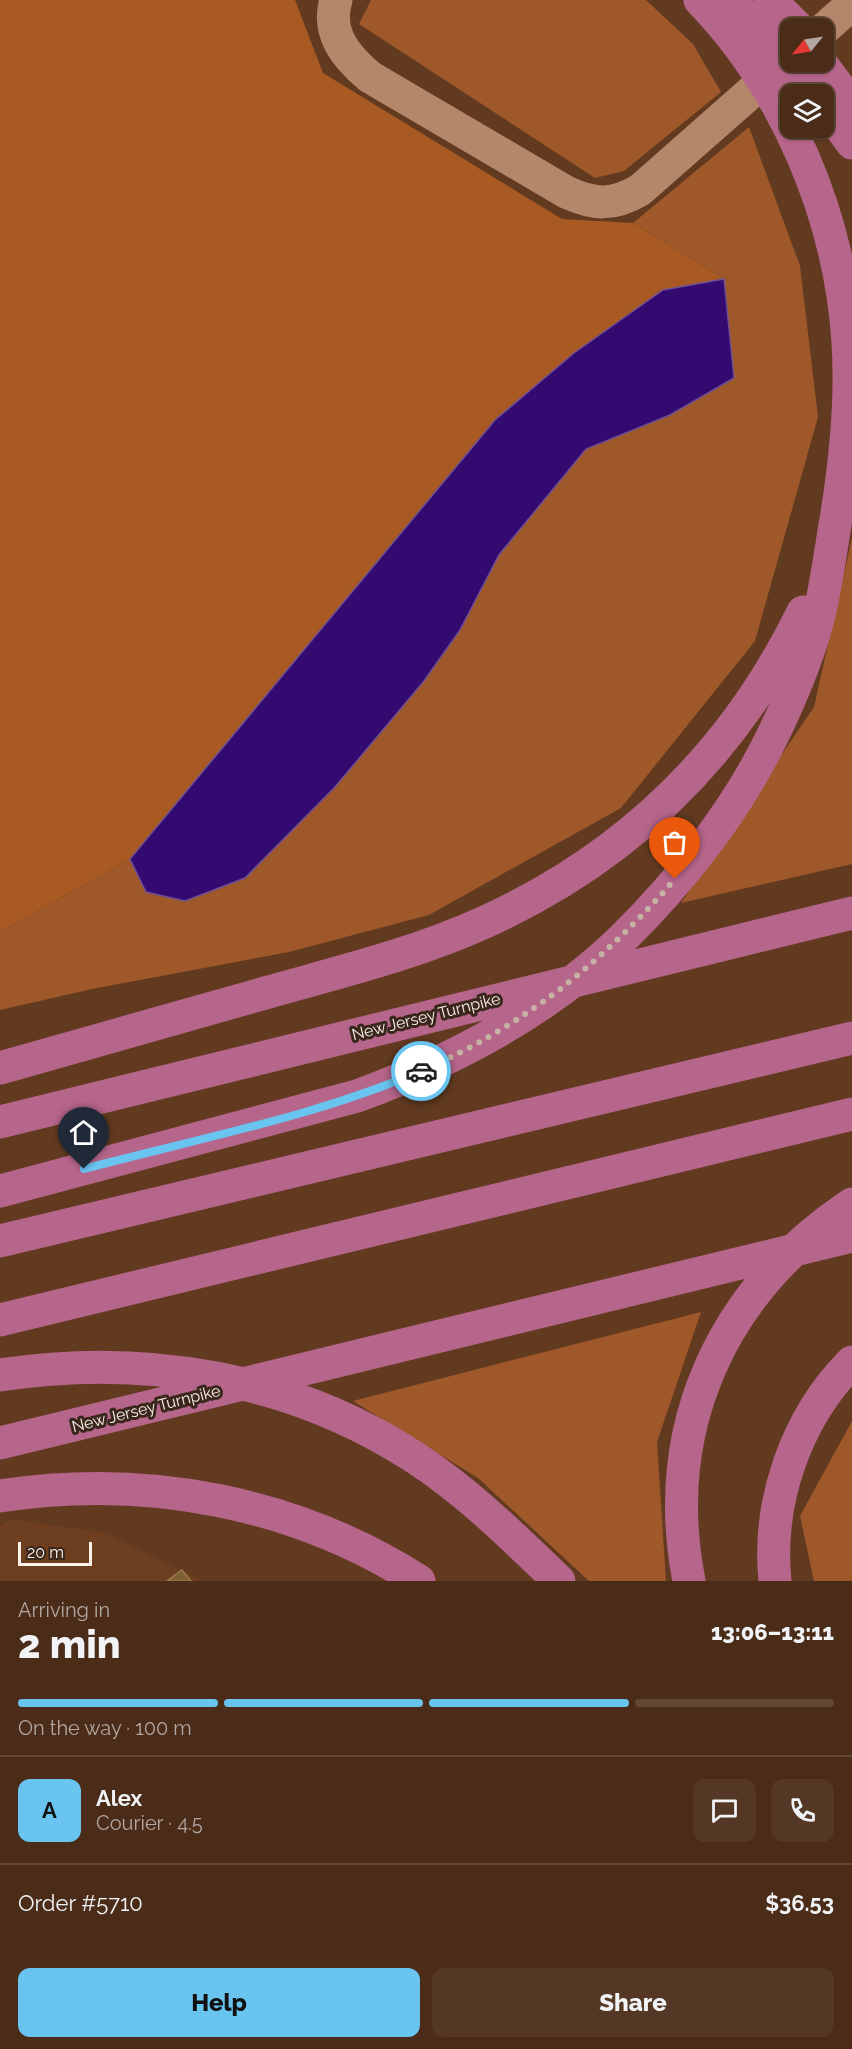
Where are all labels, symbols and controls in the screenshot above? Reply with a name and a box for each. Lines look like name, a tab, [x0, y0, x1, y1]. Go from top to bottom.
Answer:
north arrow	[780, 18, 834, 72]
map controls	[780, 18, 834, 138]
button: layers	[780, 84, 834, 138]
pin	[649, 817, 700, 879]
icon: bag	[658, 826, 691, 859]
street label: New Jersey Turnpike	[350, 989, 502, 1044]
courier	[391, 1041, 451, 1101]
icon: car	[405, 1055, 438, 1088]
pin	[58, 1107, 109, 1169]
icon: home	[67, 1116, 100, 1149]
street label: New Jersey Turnpike	[70, 1381, 222, 1436]
scale bar	[18, 1539, 92, 1566]
text: 20 m	[27, 1543, 64, 1562]
text: Arriving in	[18, 1598, 110, 1622]
text: 13:06–13:11	[711, 1619, 834, 1645]
text: 2 min	[18, 1621, 121, 1667]
text: On the way · 100 m	[18, 1716, 192, 1740]
button: chat	[693, 1779, 756, 1842]
button: phone	[771, 1779, 834, 1842]
text: Alex	[96, 1785, 142, 1811]
text: A	[42, 1797, 57, 1823]
text: Courier · 4.5	[96, 1811, 203, 1835]
text: Order #5710	[18, 1890, 143, 1916]
text: $36.53	[765, 1890, 834, 1916]
button: Help	[18, 1968, 420, 2037]
button: Share	[432, 1968, 834, 2037]

